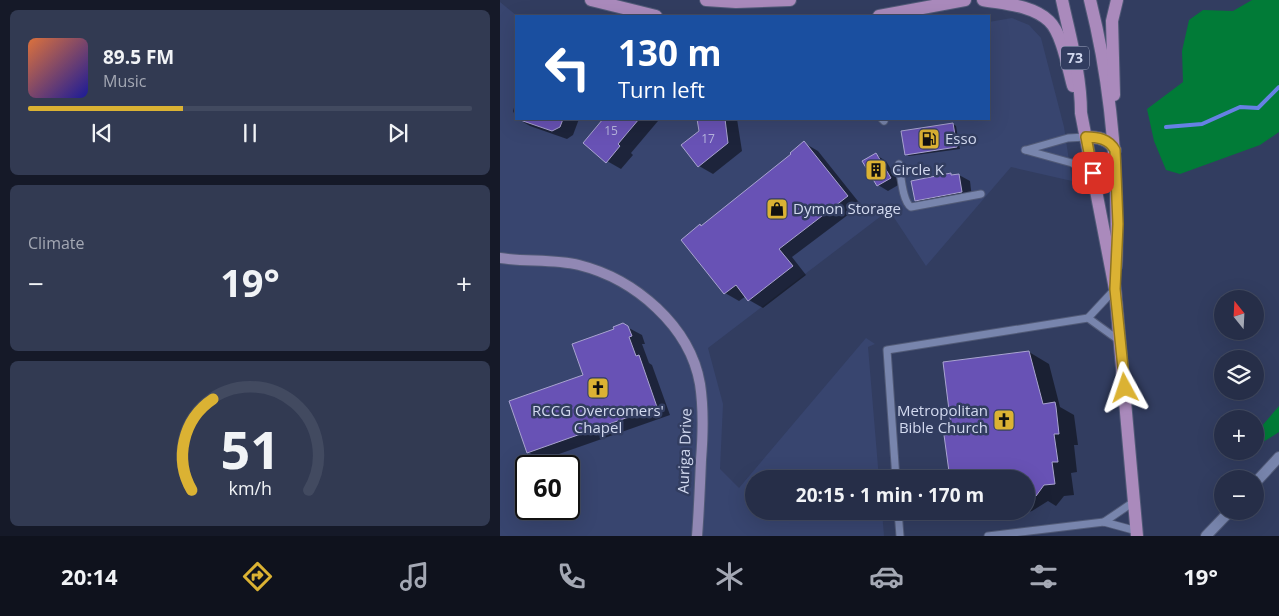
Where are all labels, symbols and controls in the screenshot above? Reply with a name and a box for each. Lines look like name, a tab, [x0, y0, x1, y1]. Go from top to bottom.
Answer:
text: 130 m	[618, 29, 722, 76]
icon: left	[535, 35, 600, 100]
text: 89.5 FM	[103, 44, 174, 70]
road number: 73	[1061, 46, 1089, 70]
text: Music	[103, 70, 147, 92]
text: Turn left	[618, 74, 705, 104]
icon: previous	[88, 119, 116, 147]
icon: pause	[236, 119, 264, 147]
icon: next	[384, 119, 412, 147]
house number: 15	[604, 122, 618, 139]
fuel station icon: Esso	[917, 127, 941, 151]
place label: Esso	[945, 128, 977, 148]
house number: 17	[701, 130, 715, 147]
pin	[1072, 152, 1114, 194]
building icon: Circle K	[864, 158, 888, 182]
place label: Circle K	[892, 159, 945, 179]
icon: arrive	[1079, 159, 1107, 187]
shop icon: Dymon Storage	[765, 197, 789, 221]
place label: Dymon Storage	[793, 198, 901, 218]
text: Climate	[28, 232, 85, 254]
text: 19°	[220, 256, 280, 308]
text: −	[28, 264, 44, 302]
text: +	[456, 264, 472, 302]
north arrow	[1214, 290, 1264, 340]
map controls	[1214, 290, 1264, 520]
button: layers	[1214, 350, 1264, 400]
position arrow	[1098, 361, 1150, 413]
church icon: RCCG Overcomers' Chapel	[586, 376, 610, 400]
place label: RCCG Overcomers' Chapel	[532, 400, 664, 437]
place label: Metropolitan Bible Church	[897, 400, 988, 437]
street label: Auriga Drive	[673, 408, 695, 494]
church icon: Metropolitan Bible Church	[992, 408, 1016, 432]
button: +	[1214, 410, 1264, 460]
text: 51	[220, 413, 280, 484]
speed limit sign: 60	[515, 455, 580, 520]
button: −	[1214, 470, 1264, 520]
text: km/h	[228, 476, 272, 500]
text: 20:15 · 1 min · 170 m	[796, 482, 984, 508]
icon: directions	[240, 559, 275, 594]
icon: music	[397, 559, 432, 594]
icon: phone	[554, 559, 589, 594]
icon: climate	[712, 559, 747, 594]
icon: car	[869, 559, 904, 594]
icon: filters	[1026, 559, 1061, 594]
text: 20:14	[61, 561, 118, 591]
text: 19°	[1183, 561, 1218, 591]

